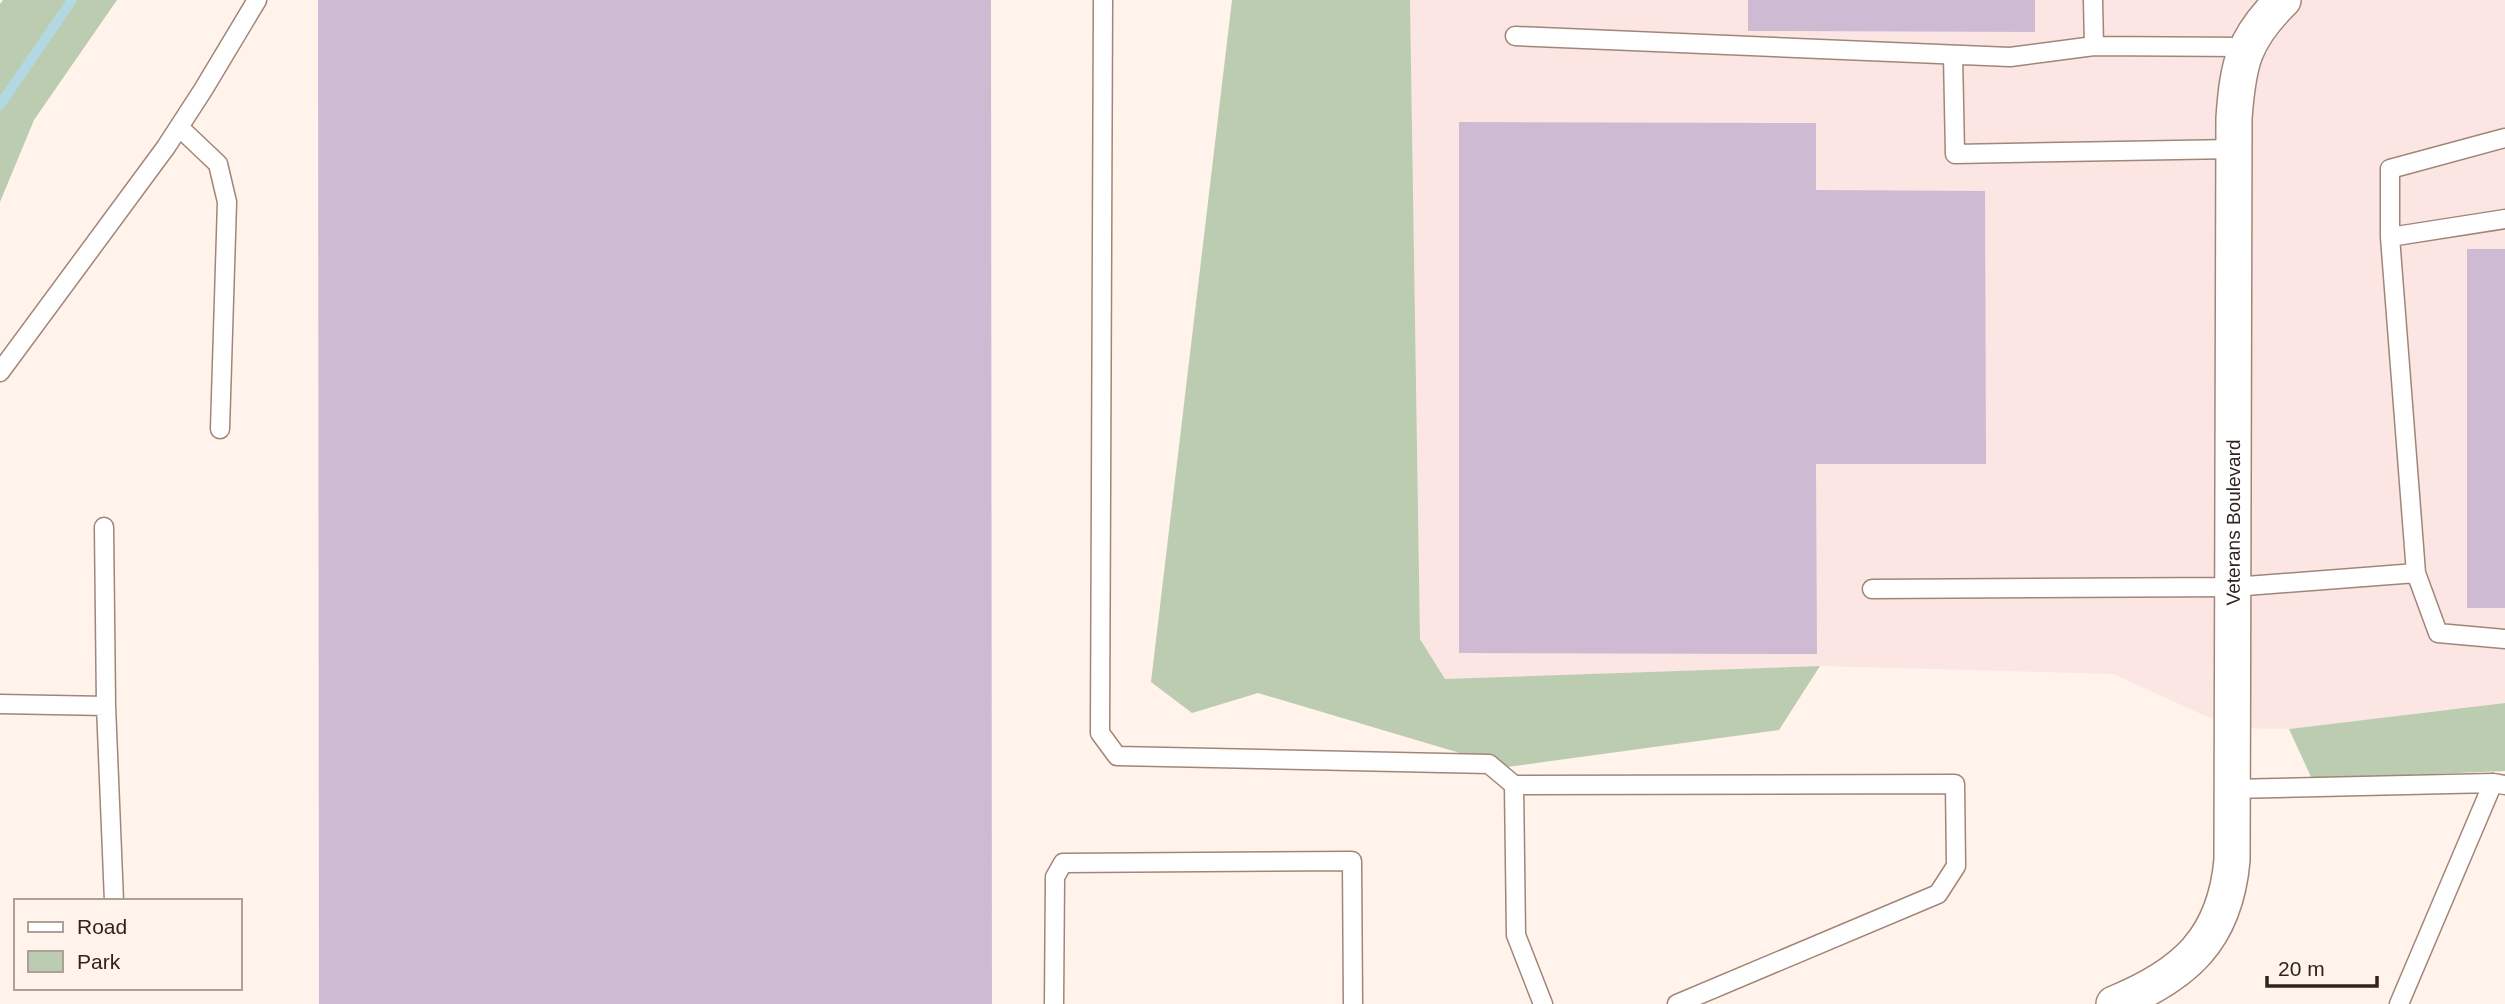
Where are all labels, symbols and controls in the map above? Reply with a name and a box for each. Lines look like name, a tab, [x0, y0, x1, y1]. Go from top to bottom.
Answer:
street label: Veterans Boulevard	[2222, 439, 2244, 605]
legend	[14, 899, 242, 990]
text: Road	[77, 915, 127, 938]
scale bar	[2267, 944, 2377, 988]
text: Park	[77, 950, 121, 973]
text: 20 m	[2278, 957, 2325, 980]

